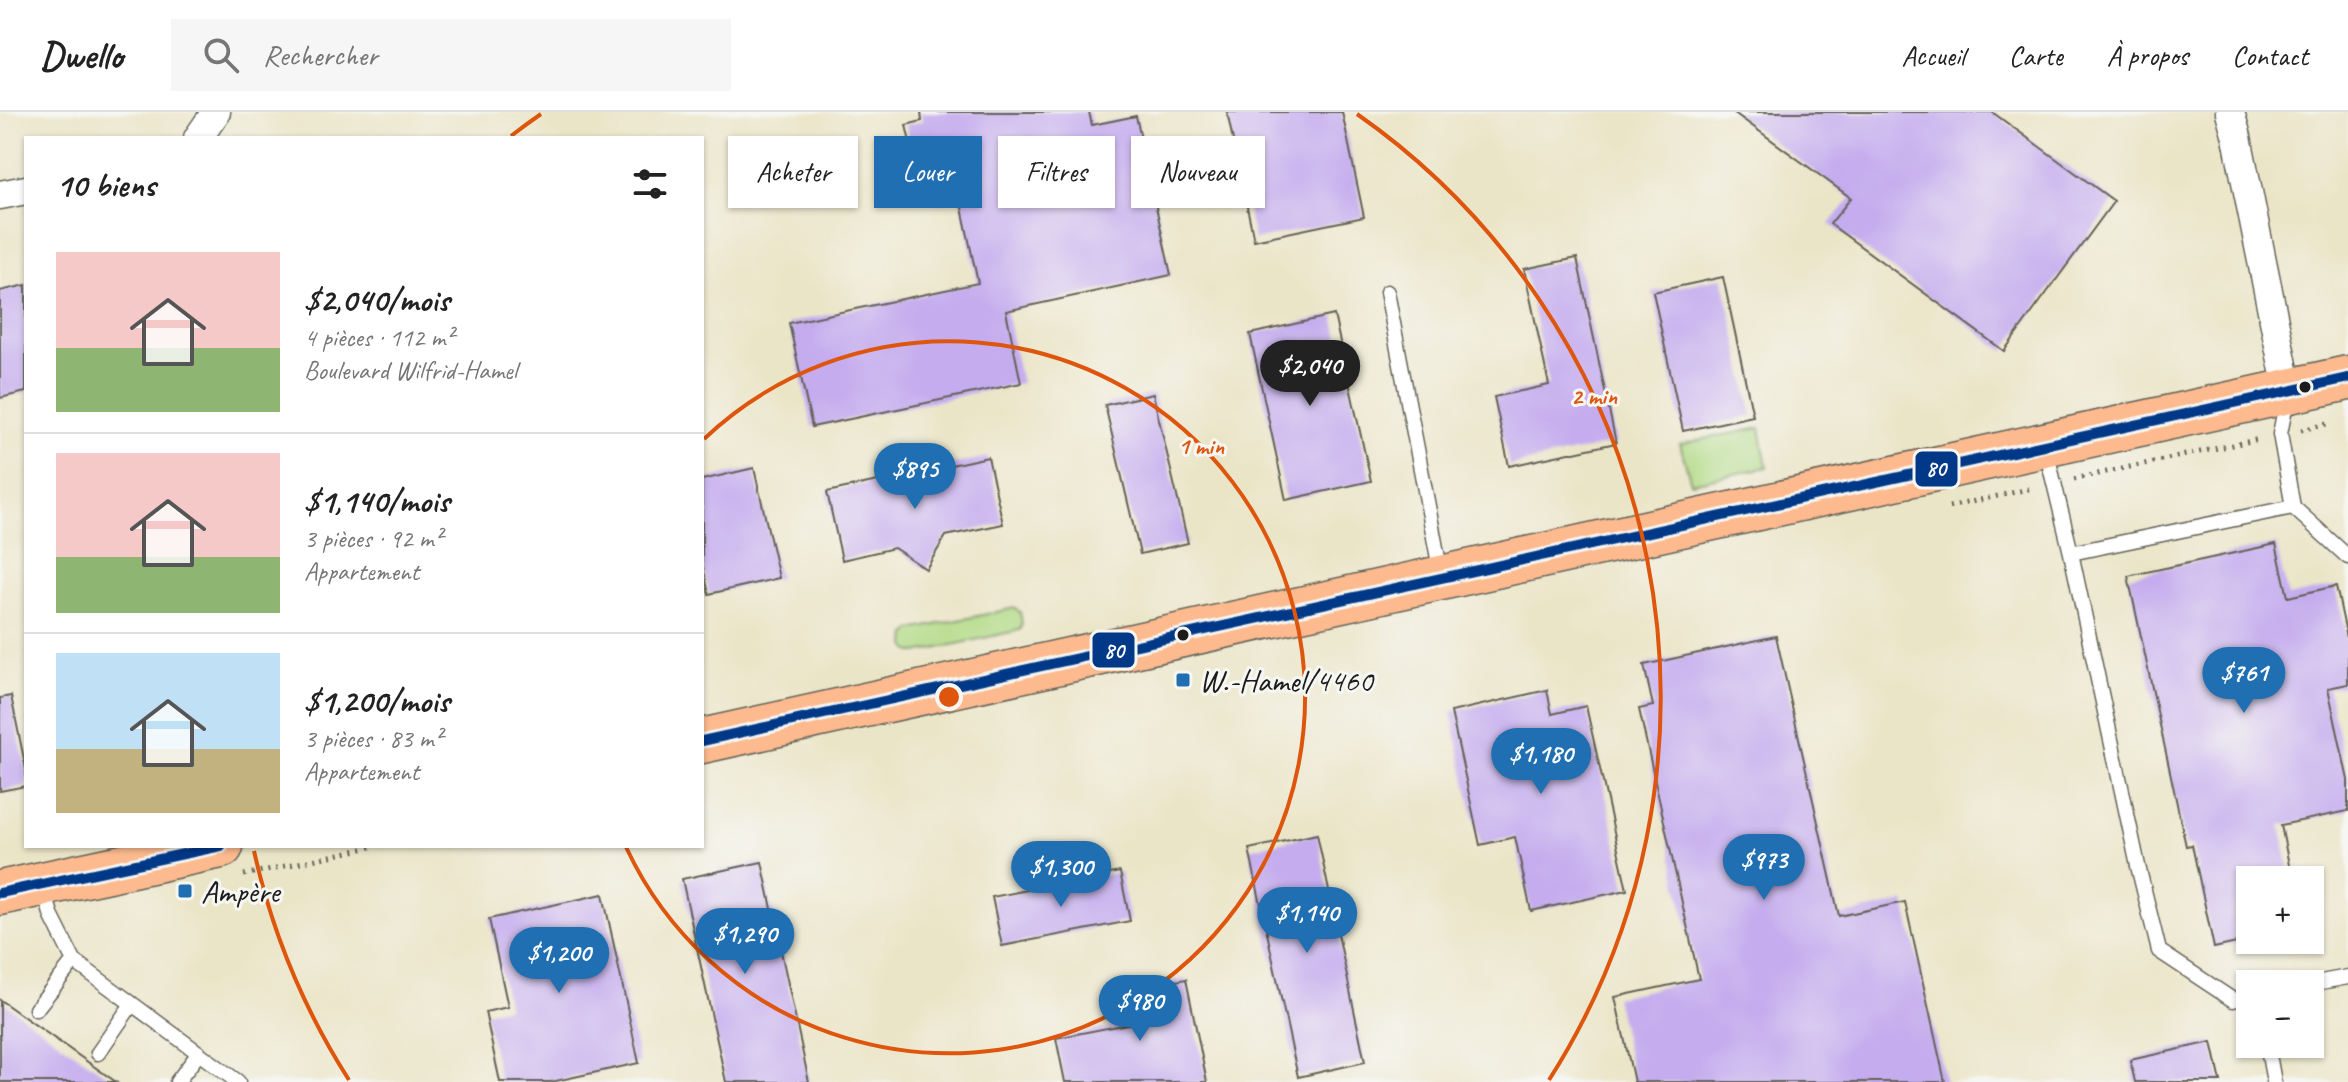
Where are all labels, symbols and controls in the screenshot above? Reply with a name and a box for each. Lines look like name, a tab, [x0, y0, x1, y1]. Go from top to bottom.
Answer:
search box	[171, 19, 731, 91]
text: Dwello	[40, 32, 123, 79]
icon: search	[199, 33, 243, 77]
text: Rechercher	[263, 36, 378, 74]
text: Accueil	[1902, 38, 1965, 73]
text: Carte	[2009, 38, 2063, 73]
text: À propos	[2107, 38, 2188, 73]
text: Contact	[2232, 38, 2308, 73]
chip: Acheter	[728, 136, 858, 208]
chip: Louer	[874, 136, 982, 208]
chip: Filtres	[998, 136, 1115, 208]
chip: Nouveau	[1131, 136, 1265, 208]
icon: filters	[628, 162, 672, 206]
text: 10 biens	[56, 163, 155, 206]
text: $2,040/mois	[304, 278, 449, 321]
icon: home	[120, 284, 216, 380]
text: 4 pièces · 112 m²	[304, 321, 453, 354]
pin: $2,040	[1245, 340, 1375, 408]
text: $2,040	[1278, 349, 1342, 382]
text: Boulevard Wilfrid-Hamel	[304, 354, 517, 387]
unlabelled marker	[2297, 379, 2313, 395]
text: 2 min	[1571, 381, 1618, 411]
text: 1 min	[1178, 431, 1225, 461]
pin: $895	[868, 443, 962, 511]
line badge: 80	[1914, 450, 1959, 488]
text: $895	[892, 452, 938, 485]
text: 80	[1926, 455, 1948, 483]
text: $1,140/mois	[304, 479, 449, 522]
icon: home	[120, 485, 216, 581]
text: 3 pièces · 92 m²	[304, 522, 442, 555]
text: Appartement	[304, 555, 419, 588]
unlabelled marker	[1175, 627, 1191, 643]
line badge: 80	[1091, 631, 1136, 669]
text: 80	[1104, 637, 1126, 665]
pin: $761	[2197, 647, 2291, 715]
text: $761	[2220, 656, 2268, 689]
place label: W.-Hamel/4460	[1199, 660, 1375, 701]
marker: W.-Hamel/4460	[1174, 671, 1192, 689]
text: $1,200/mois	[304, 679, 449, 722]
centre of rings	[935, 683, 963, 711]
icon: home	[120, 685, 216, 781]
text: 3 pièces · 83 m²	[304, 722, 442, 755]
pin: $1,180	[1476, 728, 1606, 796]
text: $1,180	[1509, 737, 1573, 770]
text: Appartement	[304, 755, 419, 788]
pin: $973	[1717, 834, 1811, 902]
pin: $1,300	[996, 841, 1126, 909]
text: $973	[1741, 843, 1787, 876]
text: $1,300	[1029, 850, 1093, 883]
map controls	[2236, 866, 2324, 1058]
button: +	[2236, 866, 2324, 954]
place label: Ampère	[201, 871, 282, 912]
marker: Ampère	[176, 882, 194, 900]
pin: $1,140	[1242, 887, 1372, 955]
text: $1,140	[1275, 896, 1339, 929]
pin: $1,290	[680, 908, 810, 976]
text: $1,290	[713, 917, 777, 950]
pin: $1,200	[494, 927, 624, 995]
text: $1,200	[527, 936, 591, 969]
button: −	[2236, 970, 2324, 1058]
pin: $980	[1093, 975, 1187, 1043]
text: $980	[1117, 984, 1163, 1017]

